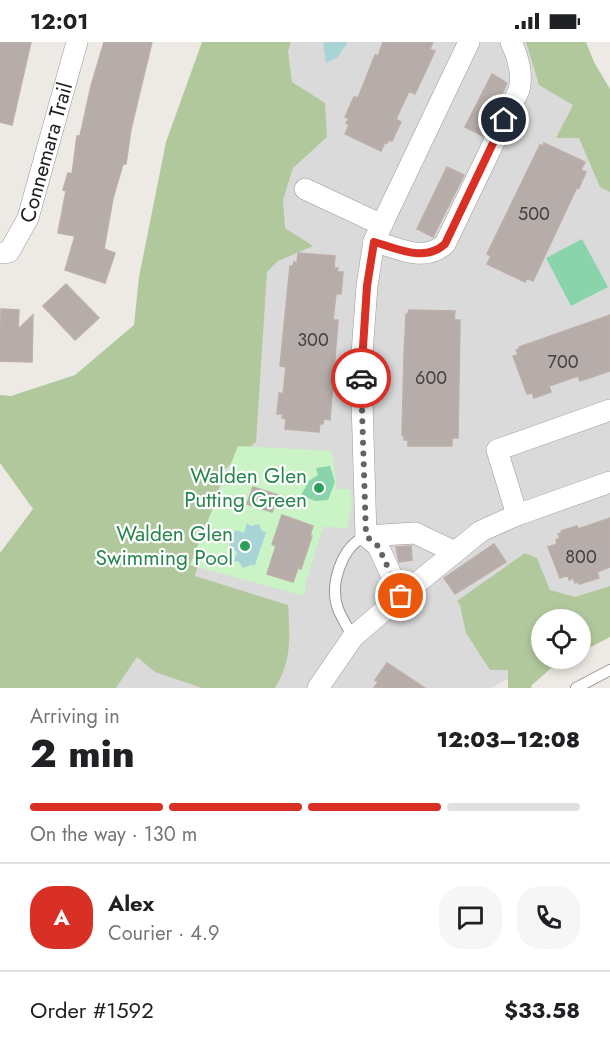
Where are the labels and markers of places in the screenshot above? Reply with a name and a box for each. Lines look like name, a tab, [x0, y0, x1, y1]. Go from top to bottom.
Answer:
pin	[478, 94, 529, 145]
place label: Walden Glen Putting Green	[184, 461, 307, 515]
marker: Walden Glen Putting Green	[312, 481, 326, 495]
place label: Walden Glen Swimming Pool	[96, 519, 233, 573]
marker: Walden Glen Swimming Pool	[238, 539, 252, 553]
pin	[375, 570, 426, 621]

